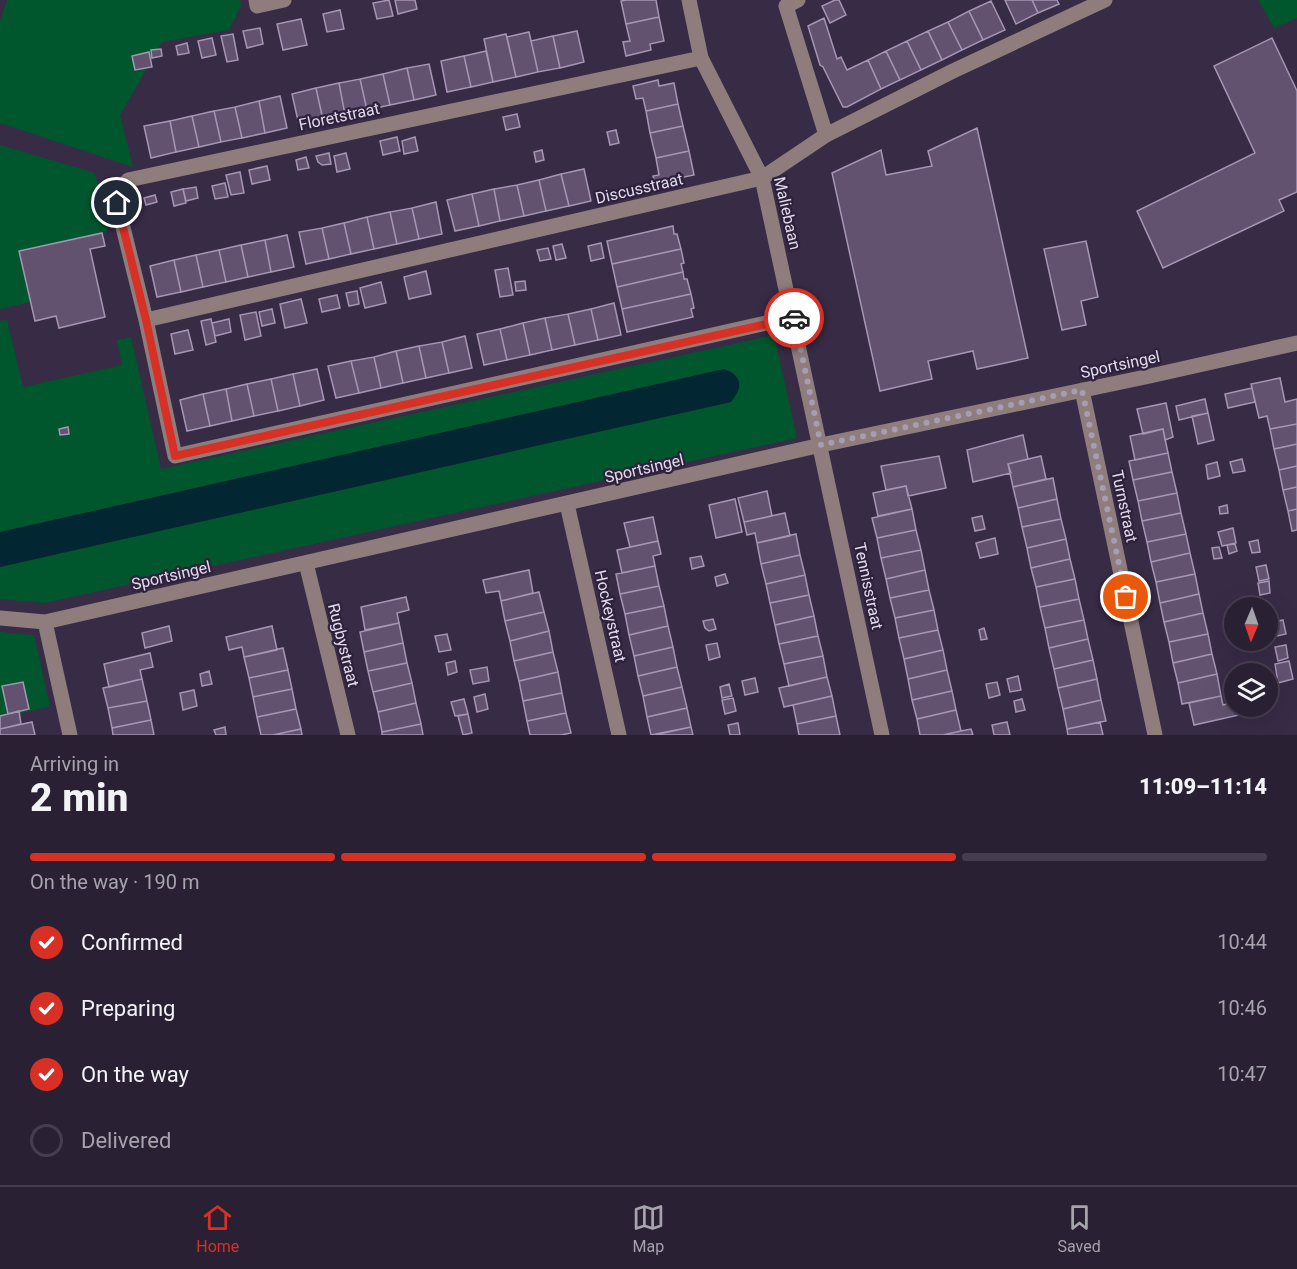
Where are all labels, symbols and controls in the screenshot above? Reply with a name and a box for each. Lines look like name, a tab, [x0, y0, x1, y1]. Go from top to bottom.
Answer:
street label: Floretstraat	[297, 99, 381, 134]
street label: Discusstraat	[593, 169, 685, 208]
street label: Maliebaan	[770, 175, 805, 251]
pin	[91, 177, 142, 228]
icon: home	[100, 186, 133, 219]
courier	[764, 288, 824, 348]
icon: car	[778, 302, 811, 335]
street label: Sportsingel	[1079, 347, 1162, 382]
street label: Sportsingel	[603, 450, 686, 487]
street label: Turnstraat	[1108, 468, 1141, 544]
street label: Tennisstraat	[850, 541, 887, 631]
street label: Sportsingel	[130, 557, 213, 594]
street label: Hockeystraat	[591, 568, 630, 664]
pin	[1100, 571, 1151, 622]
icon: bag	[1109, 580, 1142, 613]
north arrow	[1224, 597, 1278, 651]
map controls	[1224, 597, 1278, 717]
street label: Rugbystraat	[324, 601, 363, 689]
button: layers	[1224, 663, 1278, 717]
text: Arriving in	[30, 752, 119, 776]
text: 11:09–11:14	[1139, 774, 1267, 799]
text: 2 min	[30, 775, 128, 821]
text: On the way · 190 m	[30, 870, 199, 894]
icon: check	[30, 926, 63, 959]
text: Confirmed	[81, 930, 183, 955]
text: 10:44	[1217, 930, 1267, 954]
icon: check	[30, 992, 63, 1025]
text: Preparing	[81, 996, 175, 1021]
text: 10:46	[1217, 996, 1267, 1020]
icon: check	[30, 1058, 63, 1091]
text: On the way	[81, 1062, 189, 1087]
text: 10:47	[1217, 1062, 1267, 1086]
text: Delivered	[81, 1128, 171, 1153]
tab: Home	[196, 1201, 239, 1256]
tab: Map	[632, 1201, 665, 1256]
tab: Saved	[1057, 1201, 1101, 1256]

